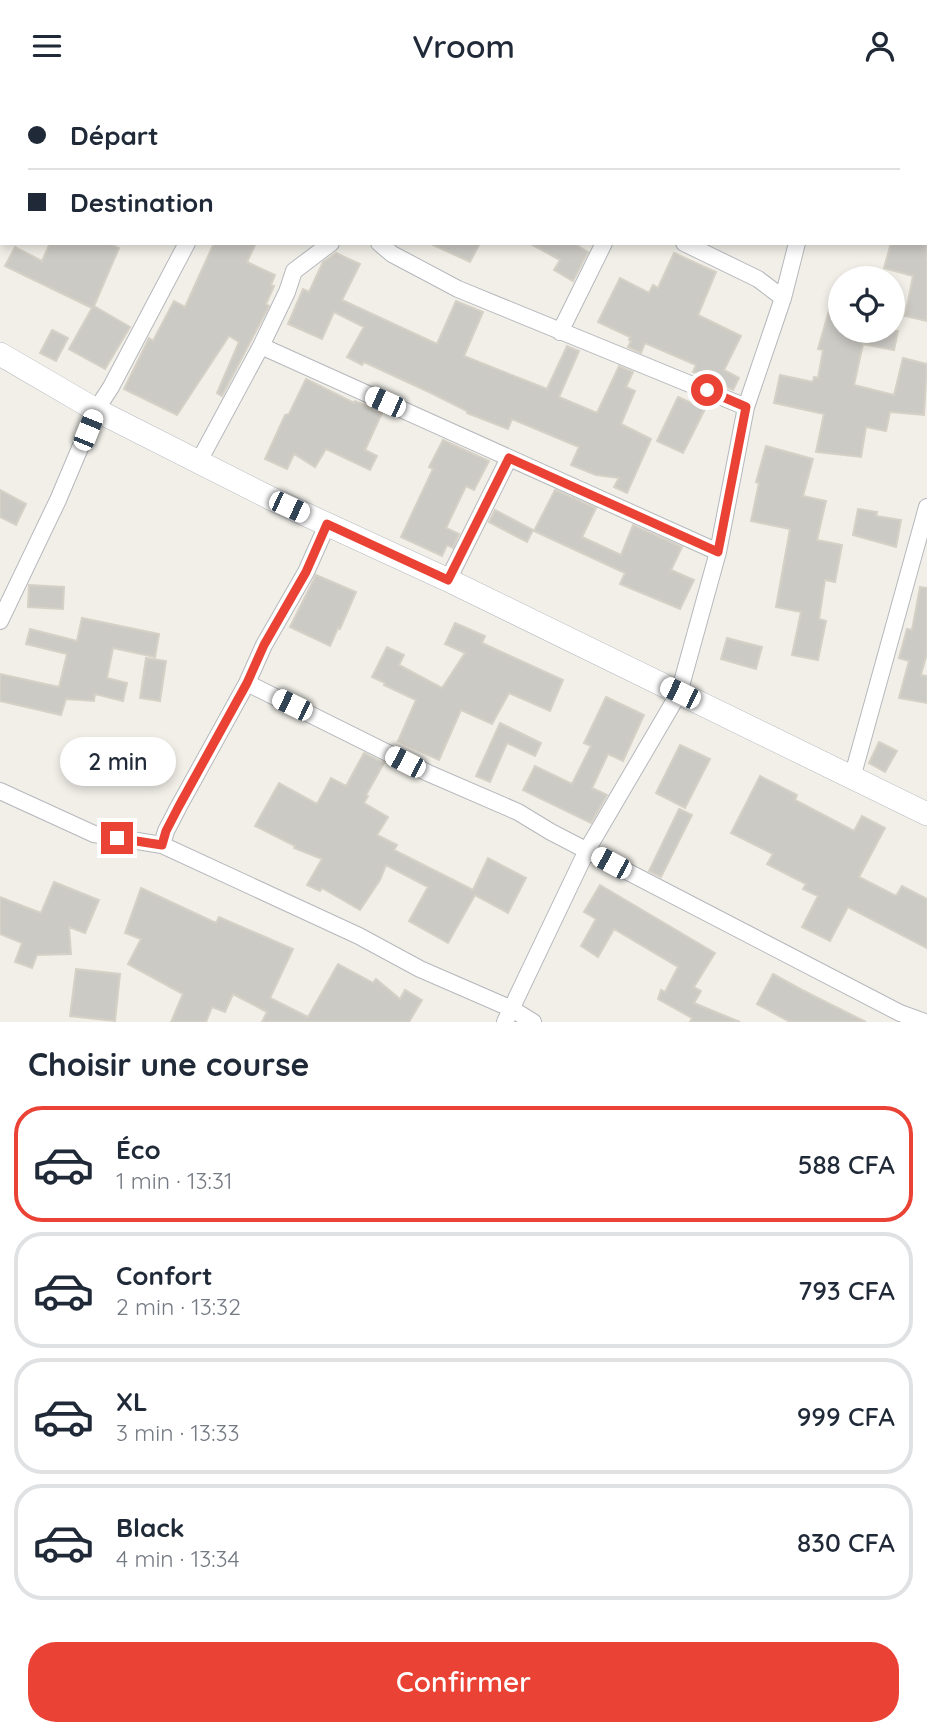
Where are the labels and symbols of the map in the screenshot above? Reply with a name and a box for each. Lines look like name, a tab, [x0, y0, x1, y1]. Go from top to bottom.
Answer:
route start	[691, 374, 723, 406]
car	[362, 384, 409, 420]
car	[71, 407, 106, 453]
car	[266, 489, 313, 525]
car	[657, 674, 704, 712]
car	[269, 686, 316, 724]
callout: 2 min	[59, 737, 175, 785]
car	[382, 743, 429, 781]
route end	[101, 822, 133, 854]
car	[588, 844, 635, 882]

